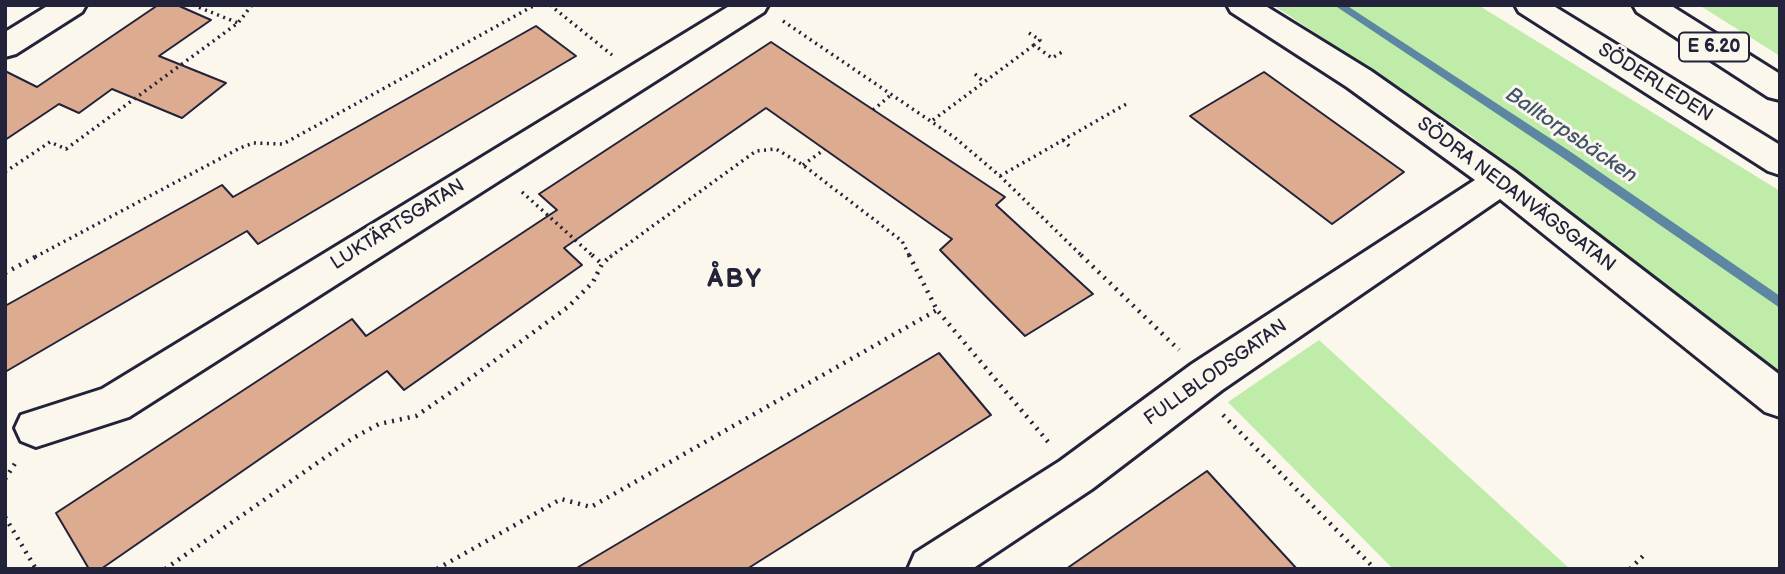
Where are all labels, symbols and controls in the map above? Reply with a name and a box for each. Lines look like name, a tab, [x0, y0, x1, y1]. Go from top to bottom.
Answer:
road number: E 6.20	[1679, 32, 1749, 62]
street label: SÖDERLEDEN	[1594, 39, 1716, 127]
water label: Balltorpsbäcken	[1500, 83, 1642, 189]
street label: SÖDRA NEDANVÄGSGATAN	[1412, 113, 1620, 277]
street label: LUKTÄRTSGATAN	[327, 175, 469, 275]
district label: ÅBY	[708, 264, 762, 296]
street label: FULLBLODSGATAN	[1140, 315, 1292, 431]

